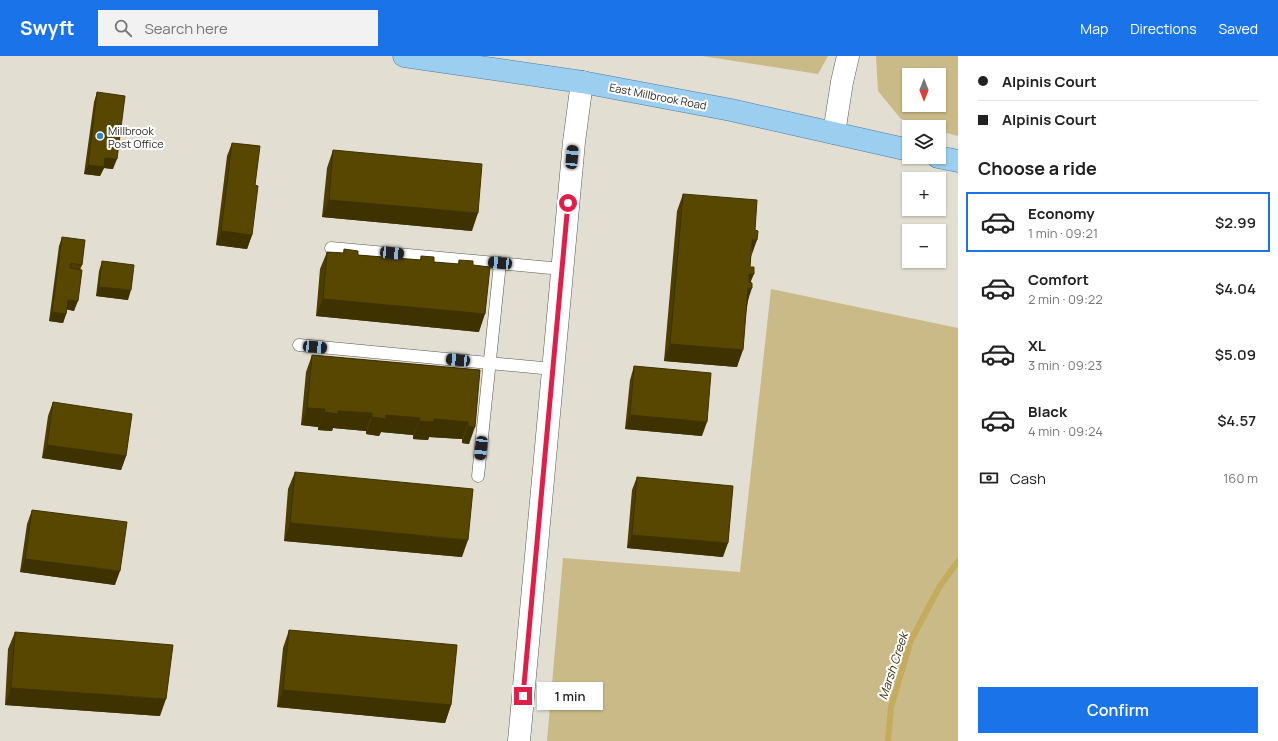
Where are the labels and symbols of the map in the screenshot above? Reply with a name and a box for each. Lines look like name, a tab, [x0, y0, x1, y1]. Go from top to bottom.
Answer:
north arrow	[902, 68, 946, 112]
street label: East Millbrook Road	[608, 79, 708, 113]
place label: Millbrook Post Office	[108, 123, 164, 151]
marker: Millbrook Post Office	[95, 131, 105, 141]
car	[565, 145, 579, 169]
route start	[559, 194, 577, 212]
car	[380, 246, 404, 260]
car	[488, 256, 512, 270]
car	[303, 340, 327, 354]
car	[446, 353, 470, 367]
car	[474, 435, 488, 461]
water label: Marsh Creek	[874, 628, 912, 702]
callout: 1 min	[537, 682, 603, 710]
route end	[514, 687, 532, 705]

